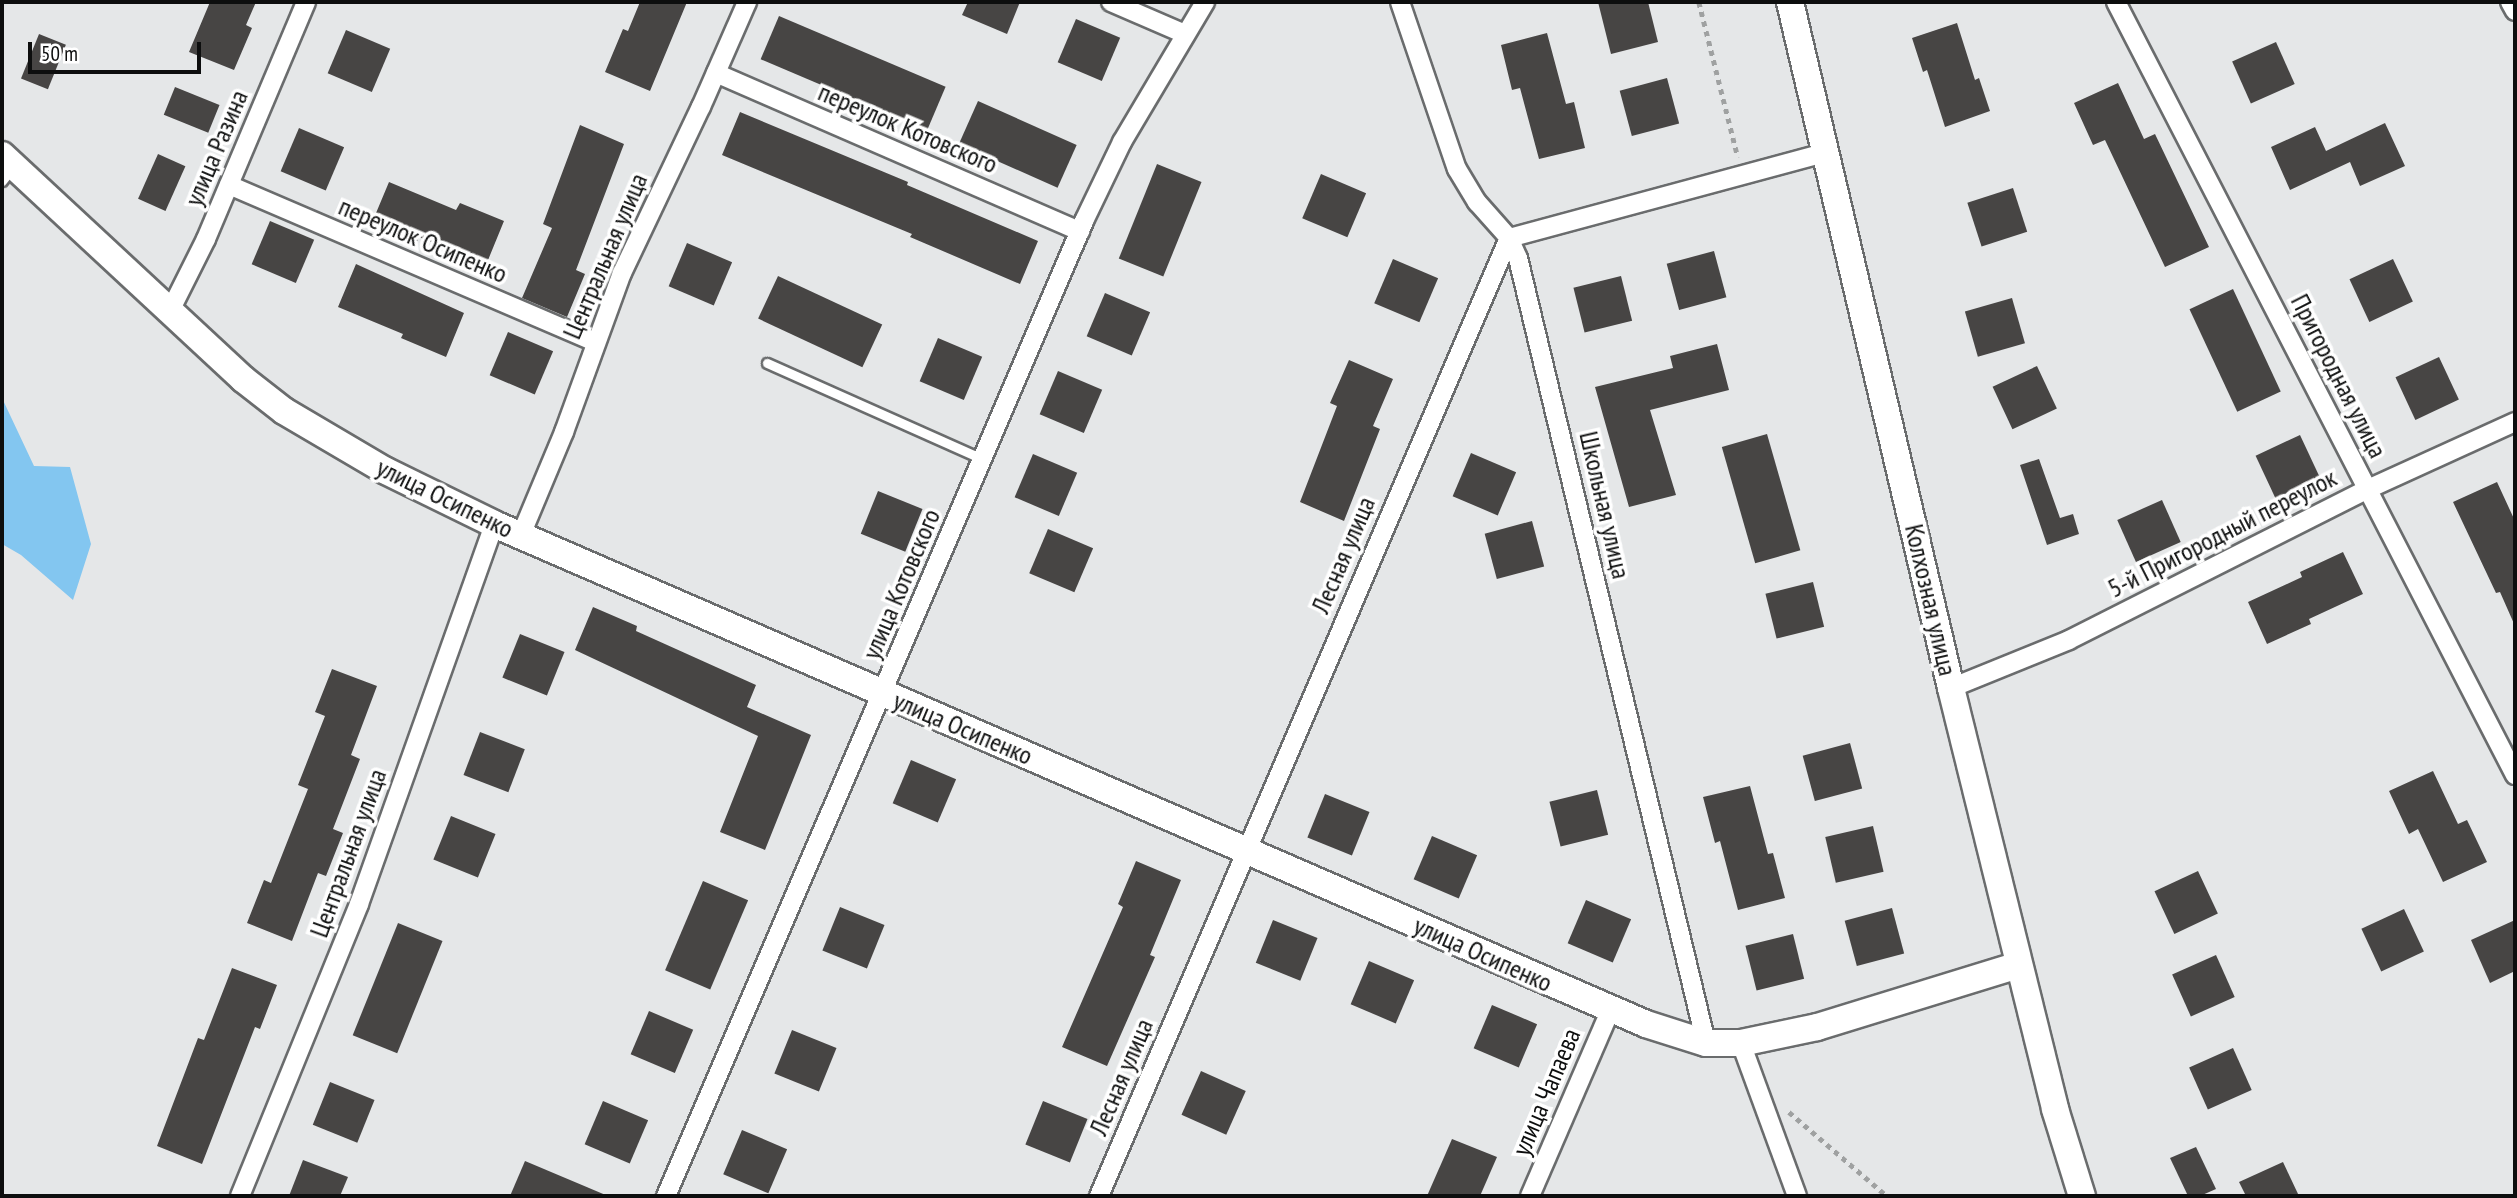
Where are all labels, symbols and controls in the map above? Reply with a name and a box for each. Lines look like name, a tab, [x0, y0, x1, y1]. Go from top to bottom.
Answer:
scale bar	[32, 28, 205, 72]
text: 50 m	[41, 40, 78, 67]
street label: переулок Котовского	[814, 76, 1002, 180]
street label: улица Разина	[178, 86, 254, 210]
street label: Центральная улица	[556, 168, 654, 344]
street label: переулок Осипенко	[334, 191, 512, 289]
street label: Пригородная улица	[2284, 289, 2394, 463]
street label: Школьная улица	[1573, 428, 1637, 582]
street label: улица Осипенко	[372, 452, 518, 544]
street label: 5-й Пригородный переулок	[2103, 462, 2341, 604]
street label: Лесная улица	[1305, 492, 1381, 618]
street label: улица Котовского	[855, 504, 947, 664]
street label: Колхозная улица	[1898, 521, 1964, 679]
street label: улица Осипенко	[889, 685, 1037, 771]
street label: Центральная улица	[303, 765, 393, 941]
street label: улица Осипенко	[1409, 910, 1557, 998]
street label: Лесная улица	[1083, 1014, 1159, 1140]
street label: улица Чапаева	[1505, 1024, 1587, 1160]

